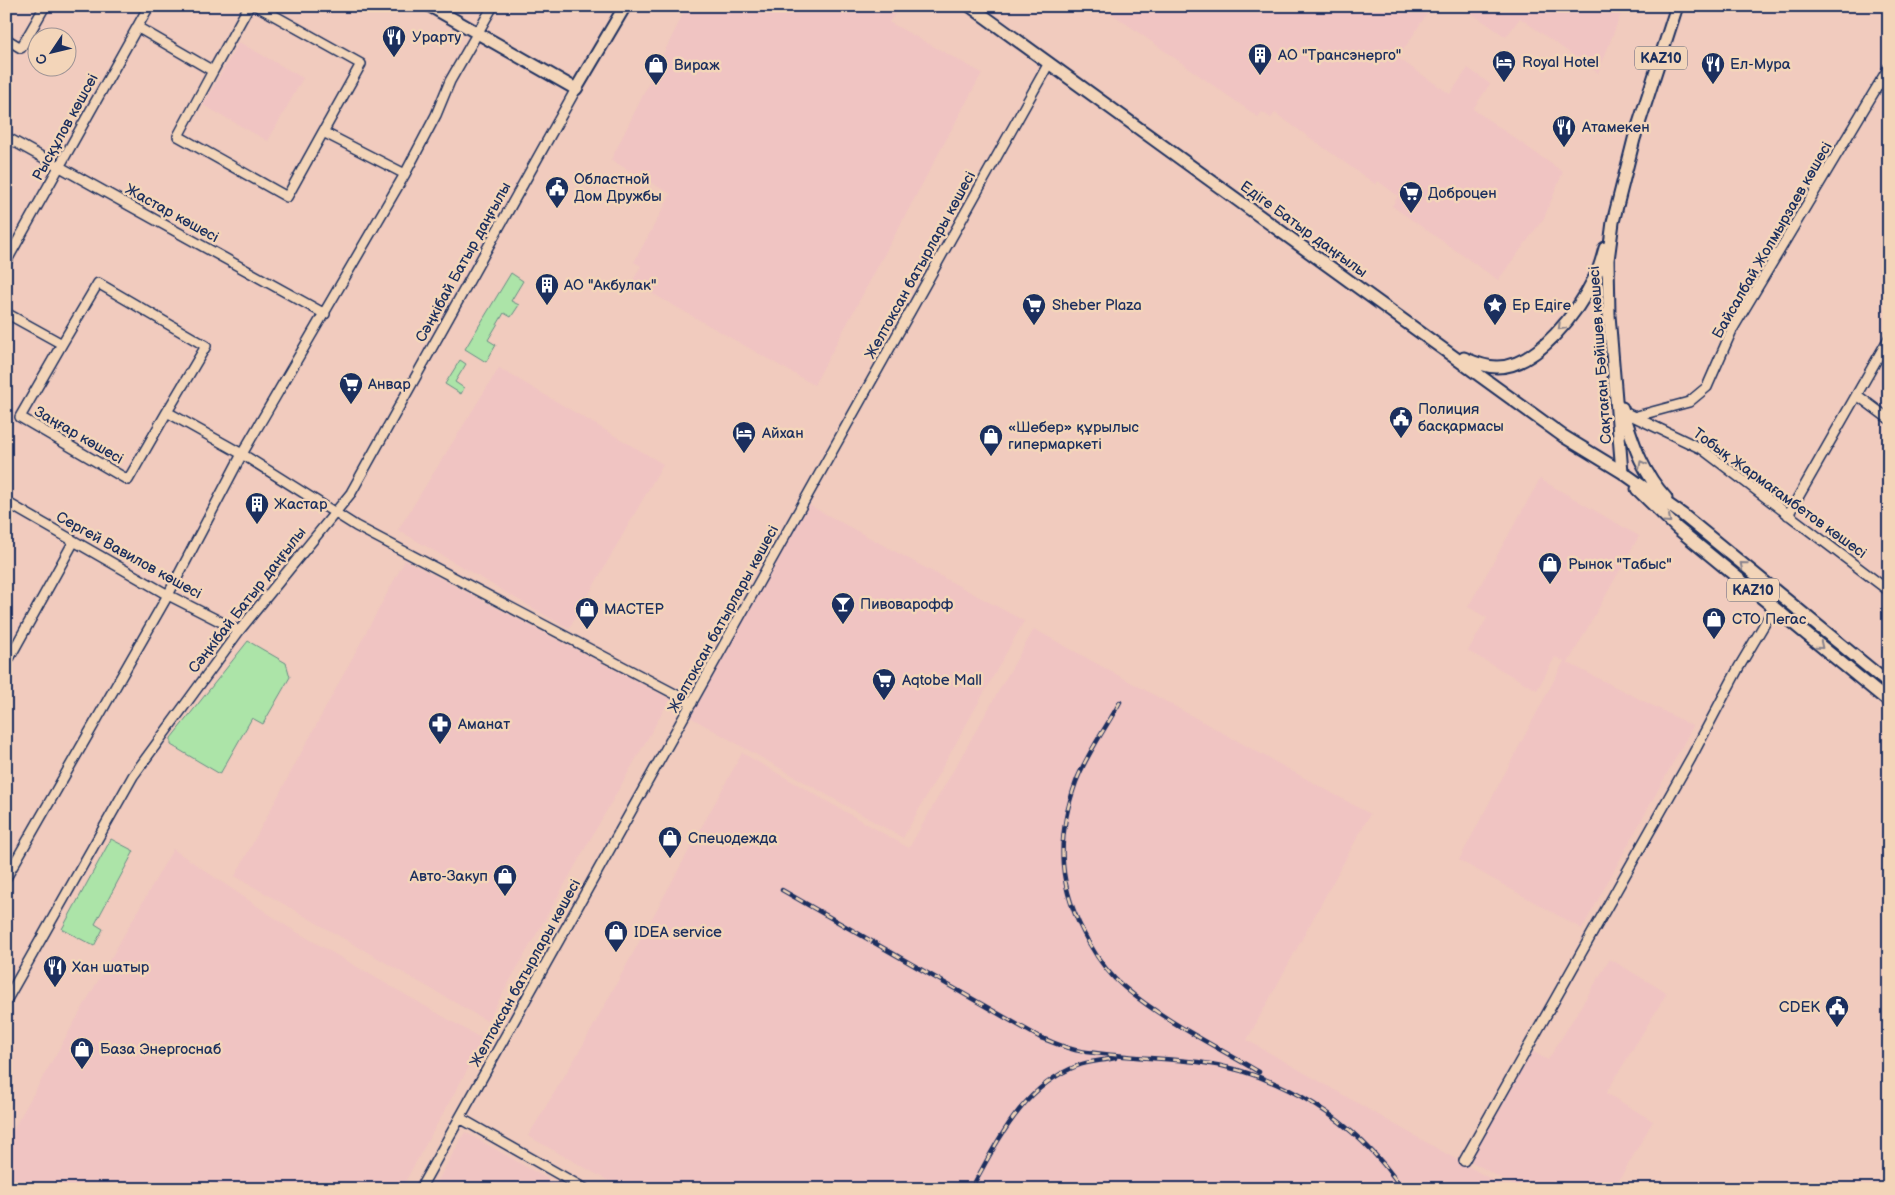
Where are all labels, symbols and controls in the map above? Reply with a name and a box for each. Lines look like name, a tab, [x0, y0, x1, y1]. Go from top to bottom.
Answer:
restaurant icon: Урарту	[381, 24, 407, 58]
north arrow	[28, 28, 78, 78]
place label: Урарту	[412, 28, 461, 47]
building icon: АО "Трансэнерго"	[1247, 42, 1273, 76]
place label: АО "Трансэнерго"	[1277, 46, 1401, 65]
road number: KAZ10	[1635, 46, 1687, 70]
hotel icon: Royal Hotel	[1491, 49, 1517, 83]
text: С	[32, 50, 52, 68]
restaurant icon: Ел-Мура	[1700, 51, 1726, 85]
shop icon: Вираж	[643, 52, 669, 86]
place label: Royal Hotel	[1522, 53, 1599, 72]
place label: Ел-Мура	[1730, 55, 1791, 74]
place label: Вираж	[674, 56, 720, 75]
street label: Рысқұлов көшсеі	[28, 70, 103, 184]
restaurant icon: Атамекен	[1551, 114, 1577, 148]
place label: Атамекен	[1581, 118, 1650, 137]
street label: Байсалбай Жолмырзаев көшесі	[1708, 139, 1837, 342]
street label: Желтоксан батырлары көшесі	[861, 168, 980, 363]
place label: Областной Дом Дружбы	[574, 170, 662, 206]
public building icon: Областной Дом Дружбы	[544, 175, 570, 209]
street label: Едіге Батыр даңғылы	[1236, 177, 1371, 282]
street label: Сәңкібай Батыр даңғылы	[411, 179, 515, 346]
street label: Жастар көшесі	[121, 180, 222, 247]
supermarket icon: Доброцен	[1398, 180, 1424, 214]
place label: Доброцен	[1428, 184, 1497, 203]
street label: Сақтаған Бәйішев көшесі	[1585, 265, 1616, 445]
building icon: АО "Акбулак"	[534, 272, 560, 306]
place label: АО "Акбулак"	[563, 276, 657, 295]
supermarket icon: Sheber Plaza	[1021, 292, 1047, 326]
place icon: Ер Едіге	[1482, 292, 1508, 326]
place label: Sheber Plaza	[1052, 296, 1142, 315]
place label: Ер Едіге	[1512, 296, 1571, 315]
one-way arrow	[1558, 322, 1567, 331]
supermarket icon: Анвар	[338, 371, 364, 405]
place label: Анвар	[367, 375, 411, 394]
place label: Полиция басқармасы	[1418, 400, 1504, 436]
street label: Заңғар көшесі	[31, 402, 127, 469]
public building icon: Полиция басқармасы	[1388, 405, 1414, 439]
place label: «Шебер» құрылыс гипермаркеті	[1008, 418, 1139, 454]
hotel icon: Айхан	[731, 420, 757, 454]
shop icon: «Шебер» құрылыс гипермаркеті	[978, 423, 1004, 457]
place label: Айхан	[761, 424, 804, 443]
street label: Тобық Жармағамбетов көшесі	[1689, 424, 1870, 563]
one-way arrow	[1638, 460, 1648, 469]
building icon: Жастар	[244, 491, 270, 525]
place label: Жастар	[274, 495, 328, 514]
street label: Сергей Вавилов көшесі	[53, 507, 205, 603]
one-way arrow	[1662, 514, 1671, 523]
street label: Желтоксан батырлары көшесі	[664, 522, 783, 717]
street label: Сәңкібай Батыр даңғылы	[184, 523, 310, 677]
shop icon: Рынок "Табыс"	[1537, 551, 1563, 585]
place label: Рынок "Табыс"	[1568, 555, 1672, 574]
one-way arrow	[1740, 562, 1749, 570]
road number: KAZ10	[1727, 578, 1779, 602]
bar icon: Пивоварофф	[830, 591, 856, 625]
place label: Пивоварофф	[860, 595, 954, 614]
shop icon: МАСТЕР	[574, 596, 600, 630]
place label: МАСТЕР	[604, 600, 664, 619]
shop icon: СТО Пегас	[1701, 606, 1727, 640]
place label: СТО Пегас	[1732, 610, 1807, 629]
one-way arrow	[1815, 640, 1824, 649]
supermarket icon: Aqtobe Mall	[871, 667, 897, 701]
place label: Aqtobe Mall	[902, 671, 982, 690]
pharmacy icon: Аманат	[427, 711, 453, 745]
place label: Аманат	[457, 715, 510, 734]
shop icon: Спецодежда	[657, 825, 683, 859]
place label: Спецодежда	[688, 829, 777, 848]
shop icon: Авто-Закуп	[492, 863, 518, 897]
place label: Авто-Закуп	[409, 867, 488, 886]
street label: Желтоксан батырлары көшесі	[466, 876, 585, 1071]
shop icon: IDEA service	[603, 919, 629, 953]
place label: IDEA service	[634, 923, 722, 942]
restaurant icon: Хан шатыр	[42, 954, 68, 988]
place label: Хан шатыр	[72, 958, 150, 977]
public building icon: CDEK	[1824, 994, 1850, 1028]
place label: CDEK	[1779, 998, 1820, 1017]
shop icon: База Энергоснаб	[69, 1036, 95, 1070]
place label: База Энергоснаб	[100, 1040, 221, 1059]

